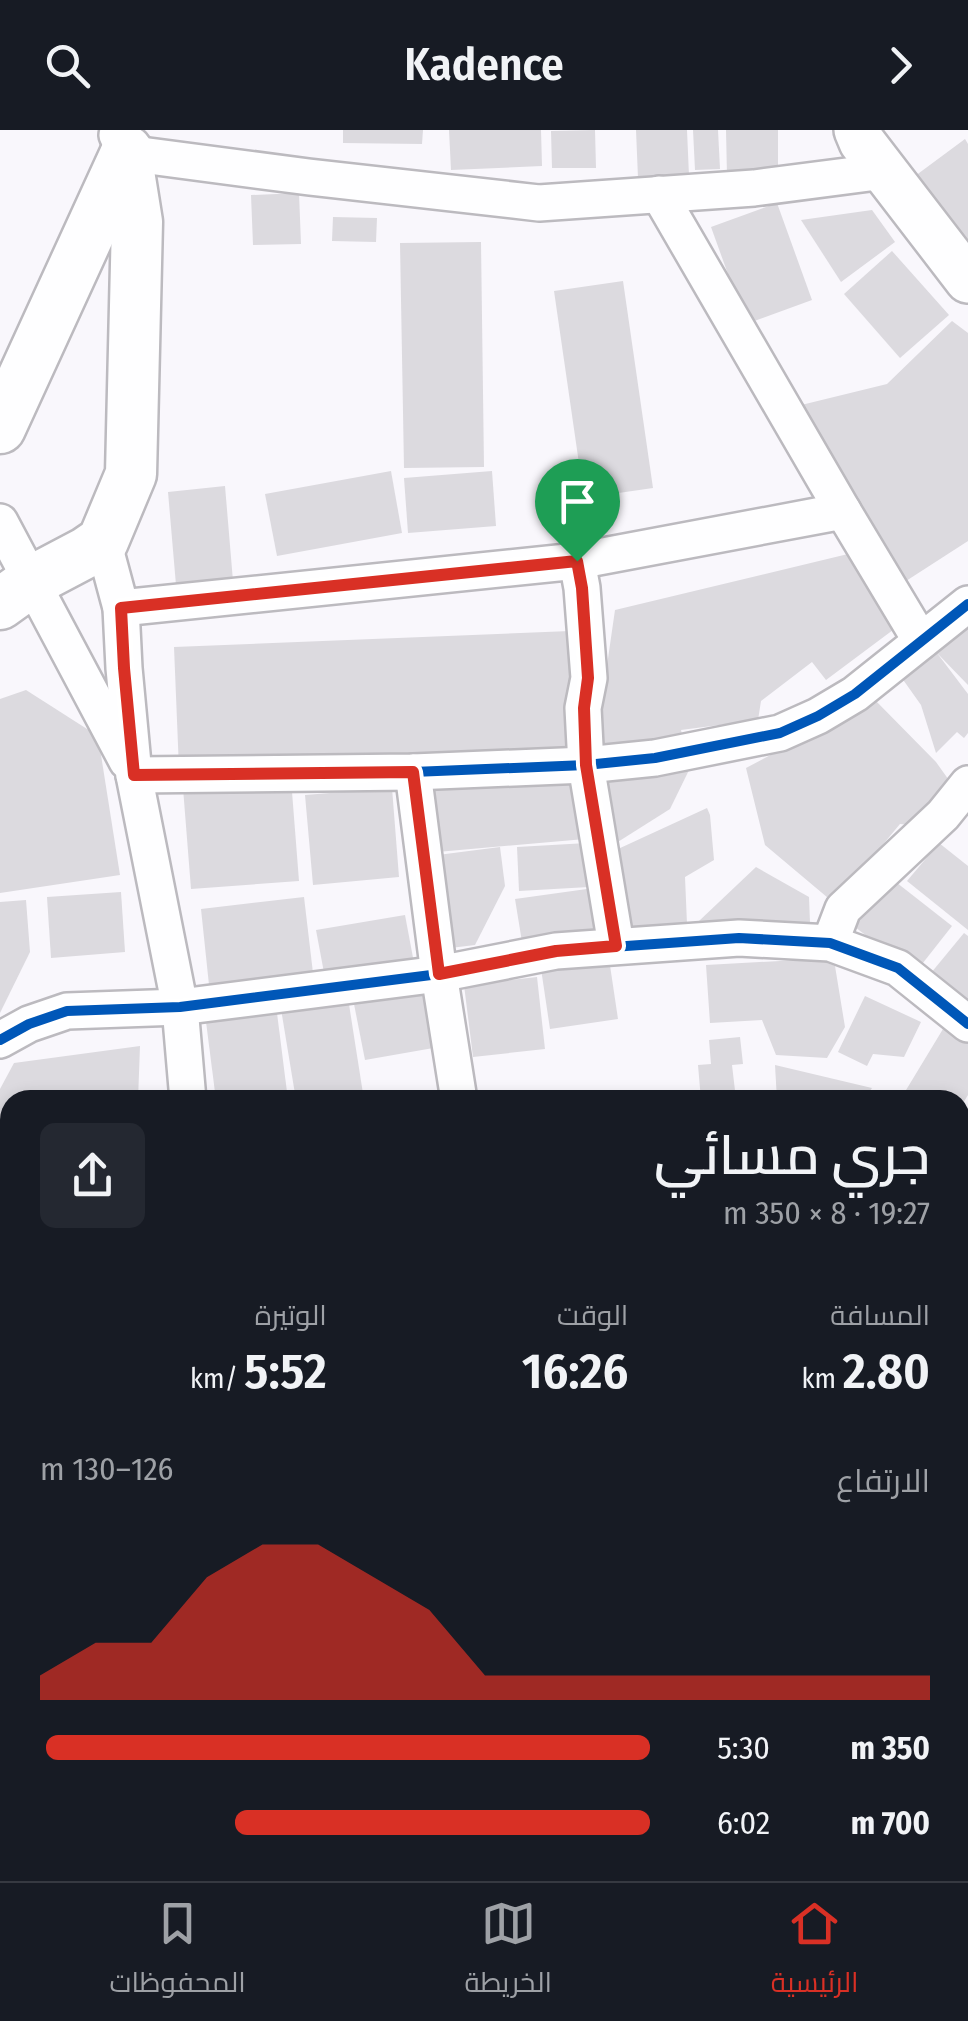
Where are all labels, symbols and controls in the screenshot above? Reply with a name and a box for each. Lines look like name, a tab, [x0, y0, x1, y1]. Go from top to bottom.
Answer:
icon: search	[40, 38, 95, 93]
text: Kadence	[404, 38, 564, 92]
icon: forward	[873, 38, 928, 93]
pin	[535, 459, 620, 562]
icon: arrive	[550, 474, 605, 529]
button: share	[40, 1123, 145, 1228]
text: جري مسائي	[654, 1123, 930, 1189]
text: 19:27 · 8 × 350 m	[723, 1194, 930, 1232]
text: الوتيرة	[255, 1299, 327, 1332]
text: الوقت	[557, 1299, 628, 1332]
text: المسافة	[830, 1299, 930, 1332]
text: 5:52	[244, 1341, 327, 1401]
text: 16:26	[522, 1341, 628, 1401]
text: 2.80	[843, 1341, 930, 1401]
text: /km	[190, 1362, 244, 1395]
text: km	[801, 1362, 843, 1395]
text: 126–130 m	[40, 1450, 173, 1488]
text: الارتفاع	[836, 1462, 930, 1500]
text: 5:30	[717, 1729, 770, 1767]
text: 350 m	[851, 1729, 930, 1767]
text: 6:02	[717, 1804, 770, 1842]
text: 700 m	[851, 1804, 930, 1842]
tab: المحفوظات	[109, 1896, 246, 2008]
tab: الخريطة	[465, 1896, 552, 2008]
tab: الرئيسية	[771, 1896, 859, 2008]

